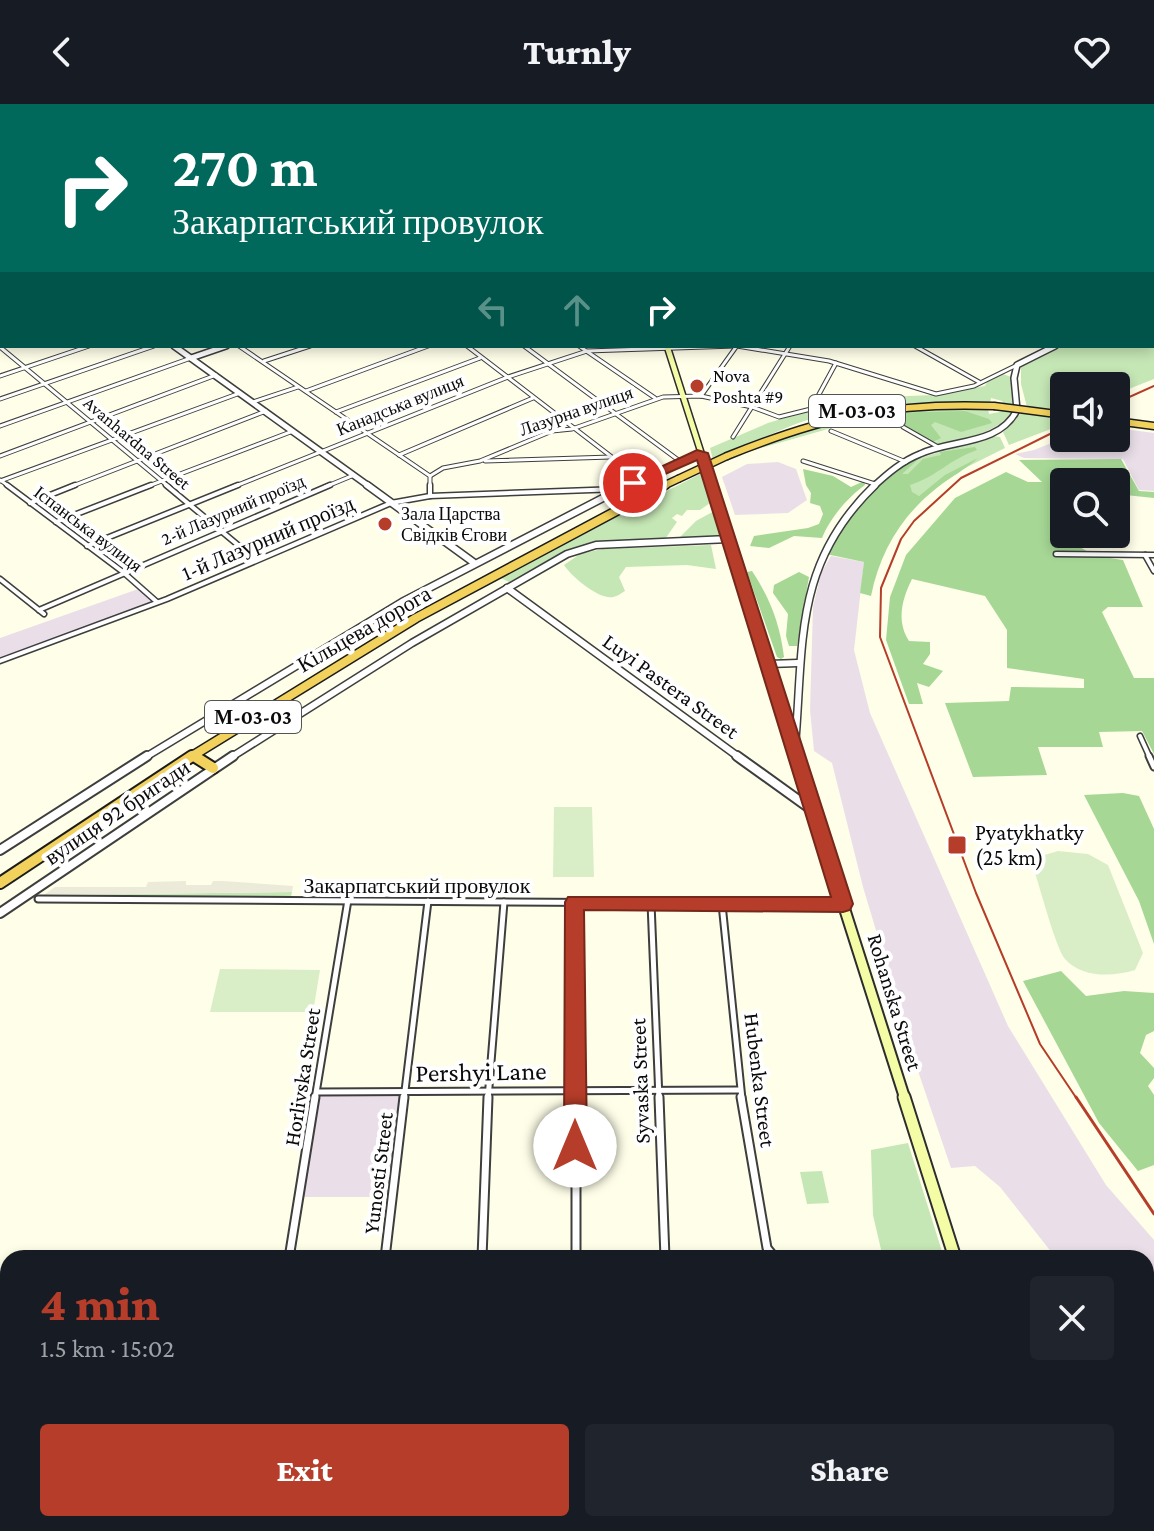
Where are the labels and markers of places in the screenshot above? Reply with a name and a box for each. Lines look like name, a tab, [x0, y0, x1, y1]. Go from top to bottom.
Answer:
place label: Nova Poshta #9	[713, 366, 783, 407]
marker: Nova Poshta #9	[688, 377, 706, 395]
pin	[599, 449, 667, 517]
place label: Зала Царства Свідків Єгови	[401, 504, 508, 545]
marker: Зала Царства Свідків Єгови	[376, 515, 394, 533]
place label: Pyatykhatky (25 km)	[975, 820, 1084, 871]
marker: Pyatykhatky (25 km)	[946, 834, 968, 856]

